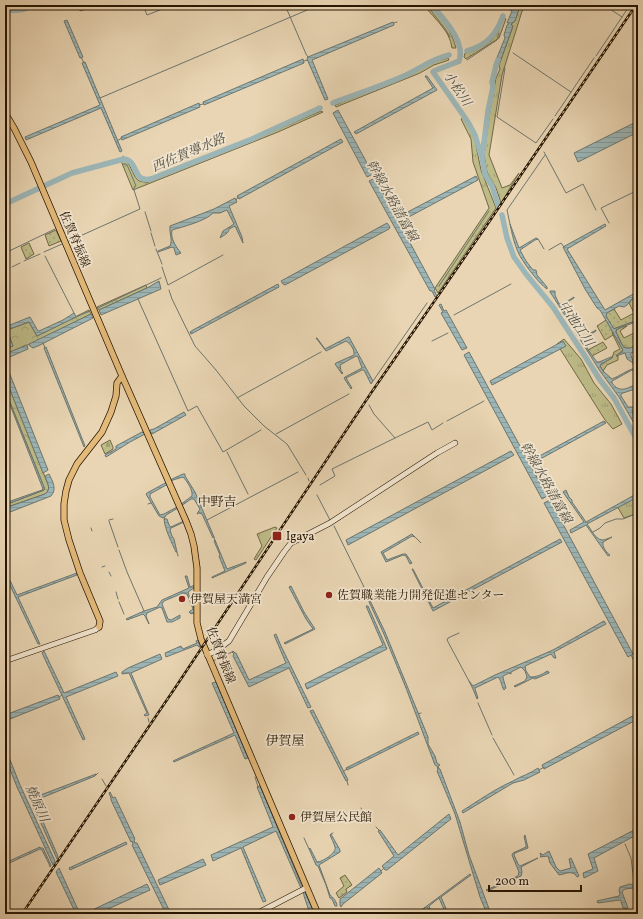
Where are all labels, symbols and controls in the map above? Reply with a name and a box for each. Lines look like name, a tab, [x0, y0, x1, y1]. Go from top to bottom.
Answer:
water label: 小松川	[438, 68, 476, 112]
water label: 西佐賀導水路	[149, 130, 229, 177]
water label: 幹線水路諸富線	[361, 157, 422, 247]
street label: 佐賀脊振線	[55, 209, 93, 270]
water label: 中池江川	[553, 298, 598, 352]
water label: 幹線水路諸富線	[515, 439, 576, 529]
district label: 中野吉	[197, 494, 237, 512]
place label: Igaya	[286, 529, 314, 545]
marker: Igaya	[271, 530, 283, 542]
place label: 佐賀職業能力開発促進センター	[337, 588, 505, 604]
marker: 佐賀職業能力開発促進センター	[324, 590, 334, 600]
place label: 伊賀屋天満宮	[190, 592, 262, 608]
marker: 伊賀屋天満宮	[177, 594, 187, 604]
street label: 佐賀脊振線	[202, 624, 238, 686]
district label: 伊賀屋	[265, 733, 305, 751]
water label: 焼原川	[20, 782, 53, 827]
place label: 伊賀屋公民館	[300, 810, 372, 826]
marker: 伊賀屋公民館	[287, 812, 297, 822]
scale bar	[489, 867, 581, 893]
text: 200 m	[495, 874, 529, 890]

